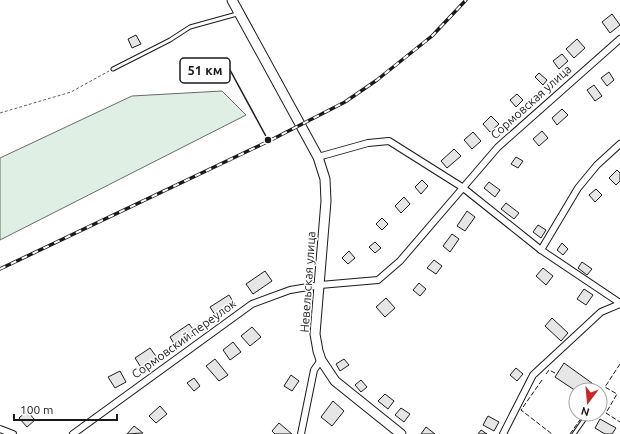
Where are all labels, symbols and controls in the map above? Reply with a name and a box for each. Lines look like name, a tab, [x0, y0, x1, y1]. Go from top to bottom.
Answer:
callout: 51 км	[180, 58, 230, 83]
street label: Сормовская улица	[488, 62, 574, 141]
text: 51 км	[188, 63, 222, 77]
street label: Невельская улица	[297, 231, 318, 333]
street label: Сормовский переулок	[129, 296, 238, 381]
north arrow	[568, 382, 608, 422]
scale bar	[14, 396, 117, 422]
text: 100 m	[20, 403, 53, 416]
text: N	[580, 405, 591, 419]

